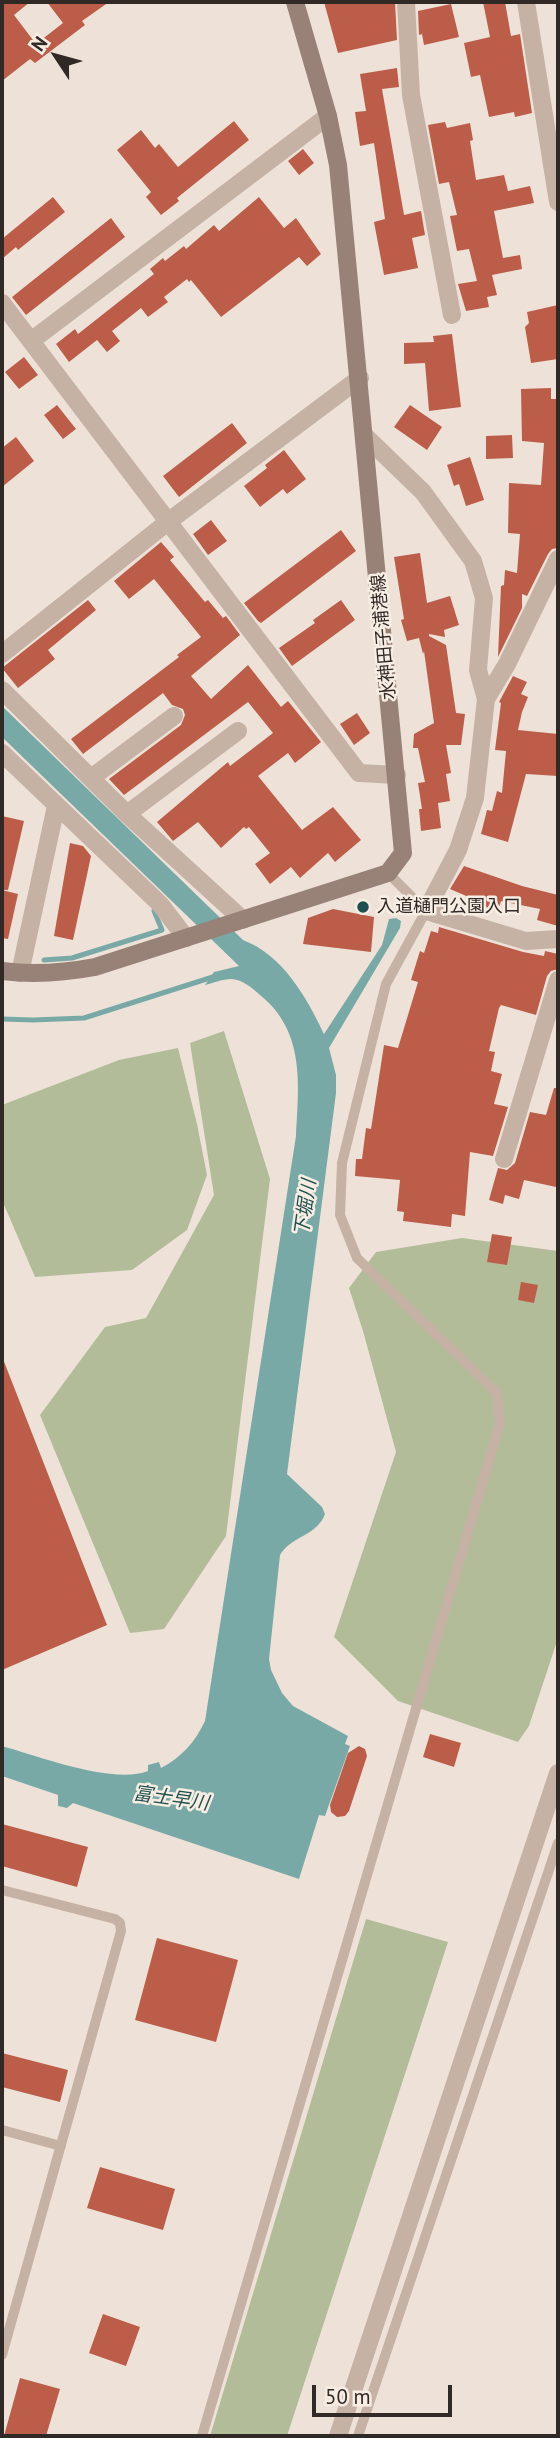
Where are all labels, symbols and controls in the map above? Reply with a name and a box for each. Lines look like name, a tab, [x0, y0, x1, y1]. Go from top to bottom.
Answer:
north arrow	[21, 21, 91, 91]
text: N	[26, 32, 52, 56]
street label: 水神田子浦港線	[368, 573, 400, 701]
place label: 入道樋門公園入口	[377, 896, 521, 918]
marker: 入道樋門公園入口	[355, 899, 371, 915]
water label: 下堀川	[291, 1178, 321, 1238]
water label: 富士早川	[132, 1782, 210, 1816]
scale bar	[315, 2372, 455, 2416]
text: 50 m	[325, 2383, 371, 2410]

